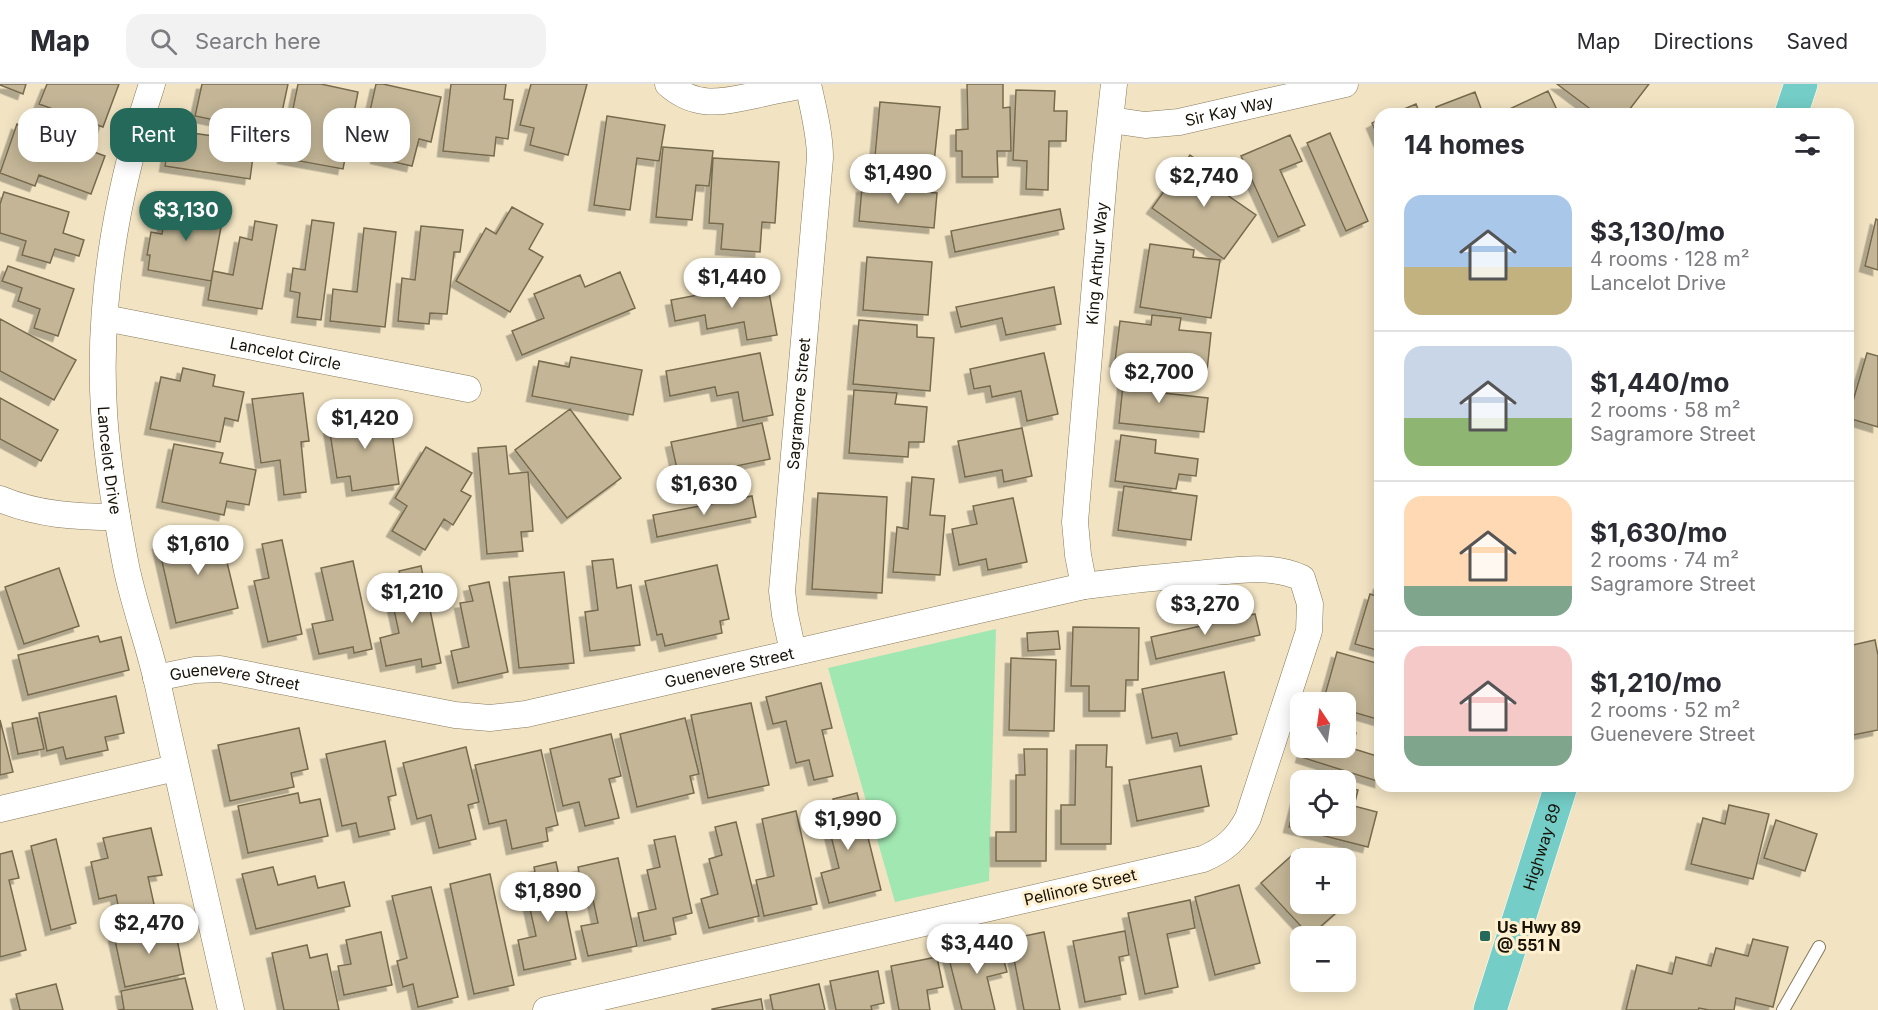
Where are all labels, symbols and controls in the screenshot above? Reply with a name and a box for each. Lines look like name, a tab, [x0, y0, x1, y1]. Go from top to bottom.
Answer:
search box	[126, 14, 546, 68]
text: Map	[30, 24, 90, 58]
icon: search	[147, 25, 180, 58]
text: Search here	[195, 28, 321, 54]
text: Map	[1577, 29, 1620, 54]
text: Directions	[1653, 29, 1754, 54]
text: Saved	[1787, 29, 1848, 54]
street label: Sir Kay Way	[1183, 91, 1275, 130]
chip: Buy	[18, 108, 98, 162]
chip: Rent	[110, 108, 197, 162]
chip: Filters	[209, 108, 311, 162]
chip: New	[323, 108, 410, 162]
icon: filters	[1791, 128, 1824, 161]
text: 14 homes	[1404, 129, 1525, 160]
pin: $1,490	[849, 154, 947, 205]
pin: $2,740	[1155, 157, 1253, 208]
text: $1,490	[864, 161, 932, 185]
text: $2,740	[1169, 164, 1239, 188]
pin: $3,130	[137, 191, 235, 242]
text: $3,130	[153, 198, 219, 222]
street label: King Arthur Way	[1082, 201, 1112, 326]
text: $3,130/mo	[1590, 216, 1725, 247]
icon: home	[1452, 219, 1524, 291]
text: 4 rooms · 128 m²	[1590, 247, 1750, 271]
pin: $1,440	[683, 258, 781, 309]
text: $1,440	[698, 265, 766, 289]
text: Lancelot Drive	[1590, 271, 1726, 295]
street label: Lancelot Circle	[228, 333, 343, 374]
street label: Sagramore Street	[783, 337, 814, 471]
pin: $2,700	[1110, 353, 1208, 404]
text: $2,700	[1124, 360, 1194, 384]
text: $1,440/mo	[1590, 367, 1729, 398]
icon: home	[1452, 370, 1524, 442]
text: 2 rooms · 58 m²	[1590, 398, 1741, 422]
pin: $1,420	[316, 399, 414, 450]
street label: Lancelot Drive	[94, 405, 126, 516]
text: $1,420	[331, 406, 399, 430]
text: Sagramore Street	[1590, 422, 1756, 446]
pin: $1,630	[655, 465, 753, 516]
text: $1,630	[670, 472, 738, 496]
text: $1,630/mo	[1590, 517, 1727, 548]
icon: home	[1452, 520, 1524, 592]
pin: $1,610	[149, 525, 247, 576]
text: $1,610	[167, 532, 229, 556]
text: 2 rooms · 74 m²	[1590, 548, 1739, 572]
text: Sagramore Street	[1590, 572, 1756, 596]
pin: $1,210	[363, 573, 461, 624]
text: $1,210	[380, 580, 444, 604]
pin: $3,270	[1156, 585, 1254, 636]
text: $3,270	[1170, 592, 1240, 616]
street label: Guenevere Street	[663, 643, 796, 692]
street label: Guenevere Street	[168, 659, 302, 694]
text: $1,210/mo	[1590, 667, 1722, 698]
icon: home	[1452, 670, 1524, 742]
north arrow	[1290, 692, 1356, 758]
map controls	[1290, 692, 1356, 992]
text: 2 rooms · 52 m²	[1590, 698, 1740, 722]
text: Guenevere Street	[1590, 722, 1755, 746]
button: locate	[1290, 770, 1356, 836]
pin: $1,990	[799, 800, 897, 851]
street label: Highway 89	[1519, 801, 1565, 893]
text: $1,990	[814, 807, 882, 831]
button: +	[1290, 848, 1356, 914]
street label: Pellinore Street	[1022, 864, 1138, 910]
pin: $1,890	[499, 872, 597, 923]
text: $1,890	[514, 879, 582, 903]
pin: $2,470	[100, 904, 198, 955]
text: $2,470	[114, 911, 184, 935]
place label: Us Hwy 89 @ 551 N	[1497, 917, 1581, 955]
pin: $3,440	[928, 924, 1026, 975]
button: −	[1290, 926, 1356, 992]
marker: Us Hwy 89 @ 551 N	[1478, 929, 1492, 943]
text: $3,440	[941, 931, 1013, 955]

